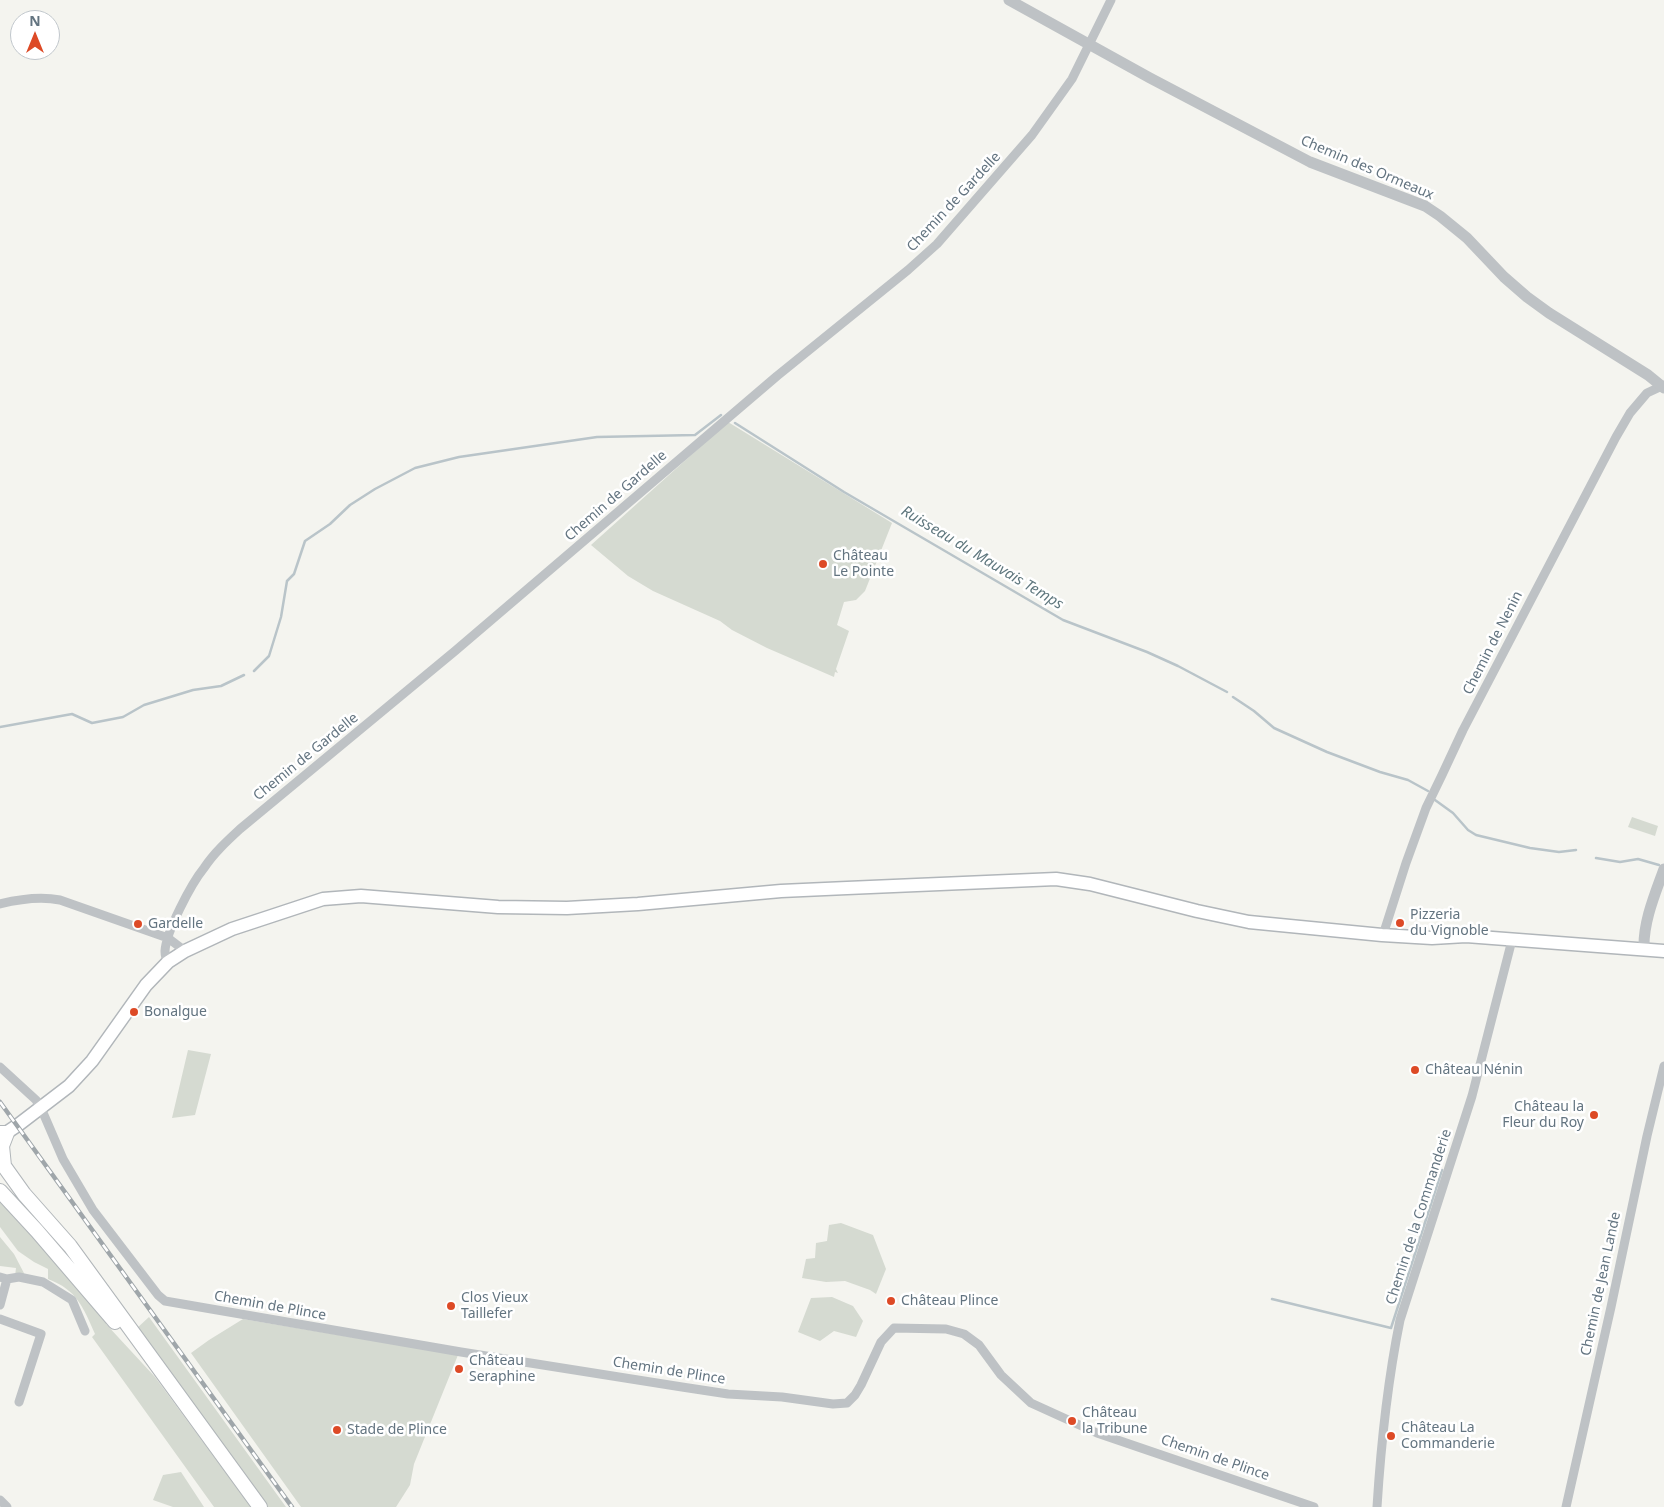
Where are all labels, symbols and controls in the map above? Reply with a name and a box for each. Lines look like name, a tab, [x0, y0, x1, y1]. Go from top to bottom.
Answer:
north arrow	[10, 10, 60, 60]
text: N	[29, 11, 41, 30]
street label: Chemin des Ormeaux	[1298, 132, 1436, 204]
street label: Chemin de Gardelle	[904, 149, 1004, 255]
street label: Chemin de Gardelle	[562, 447, 670, 545]
water label: Ruisseau du Mauvais Temps	[898, 502, 1066, 614]
place label: Château Le Pointe	[833, 548, 894, 580]
marker: Château Le Pointe	[817, 558, 829, 570]
street label: Chemin de Nenin	[1460, 588, 1526, 698]
street label: Chemin de Gardelle	[250, 710, 362, 804]
place label: Pizzeria du Vignoble	[1410, 907, 1489, 940]
place label: Gardelle	[148, 916, 203, 932]
marker: Pizzeria du Vignoble	[1394, 917, 1406, 929]
marker: Gardelle	[132, 918, 144, 930]
place label: Bonalgue	[144, 1004, 207, 1020]
marker: Bonalgue	[128, 1006, 140, 1018]
place label: Château Nénin	[1425, 1062, 1523, 1078]
marker: Château Nénin	[1409, 1064, 1421, 1076]
place label: Château la Fleur du Roy	[1502, 1099, 1584, 1132]
marker: Château la Fleur du Roy	[1588, 1109, 1600, 1121]
street label: Chemin de la Commanderie	[1383, 1127, 1455, 1307]
street label: Chemin de Jean Lande	[1578, 1210, 1624, 1358]
street label: Chemin de Plince	[213, 1288, 327, 1324]
place label: Clos Vieux Taillefer	[461, 1290, 528, 1322]
place label: Château Plince	[901, 1293, 998, 1309]
marker: Château Plince	[885, 1295, 897, 1307]
marker: Clos Vieux Taillefer	[445, 1300, 457, 1312]
place label: Château Seraphine	[469, 1353, 535, 1385]
street label: Chemin de Plince	[612, 1354, 726, 1388]
marker: Château Seraphine	[453, 1363, 465, 1375]
place label: Château la Tribune	[1082, 1405, 1147, 1438]
marker: Château la Tribune	[1066, 1415, 1078, 1427]
place label: Château La Commanderie	[1401, 1420, 1495, 1452]
place label: Stade de Plince	[347, 1422, 447, 1438]
marker: Stade de Plince	[331, 1424, 343, 1436]
marker: Château La Commanderie	[1385, 1430, 1397, 1442]
street label: Chemin de Plince	[1159, 1432, 1271, 1484]

